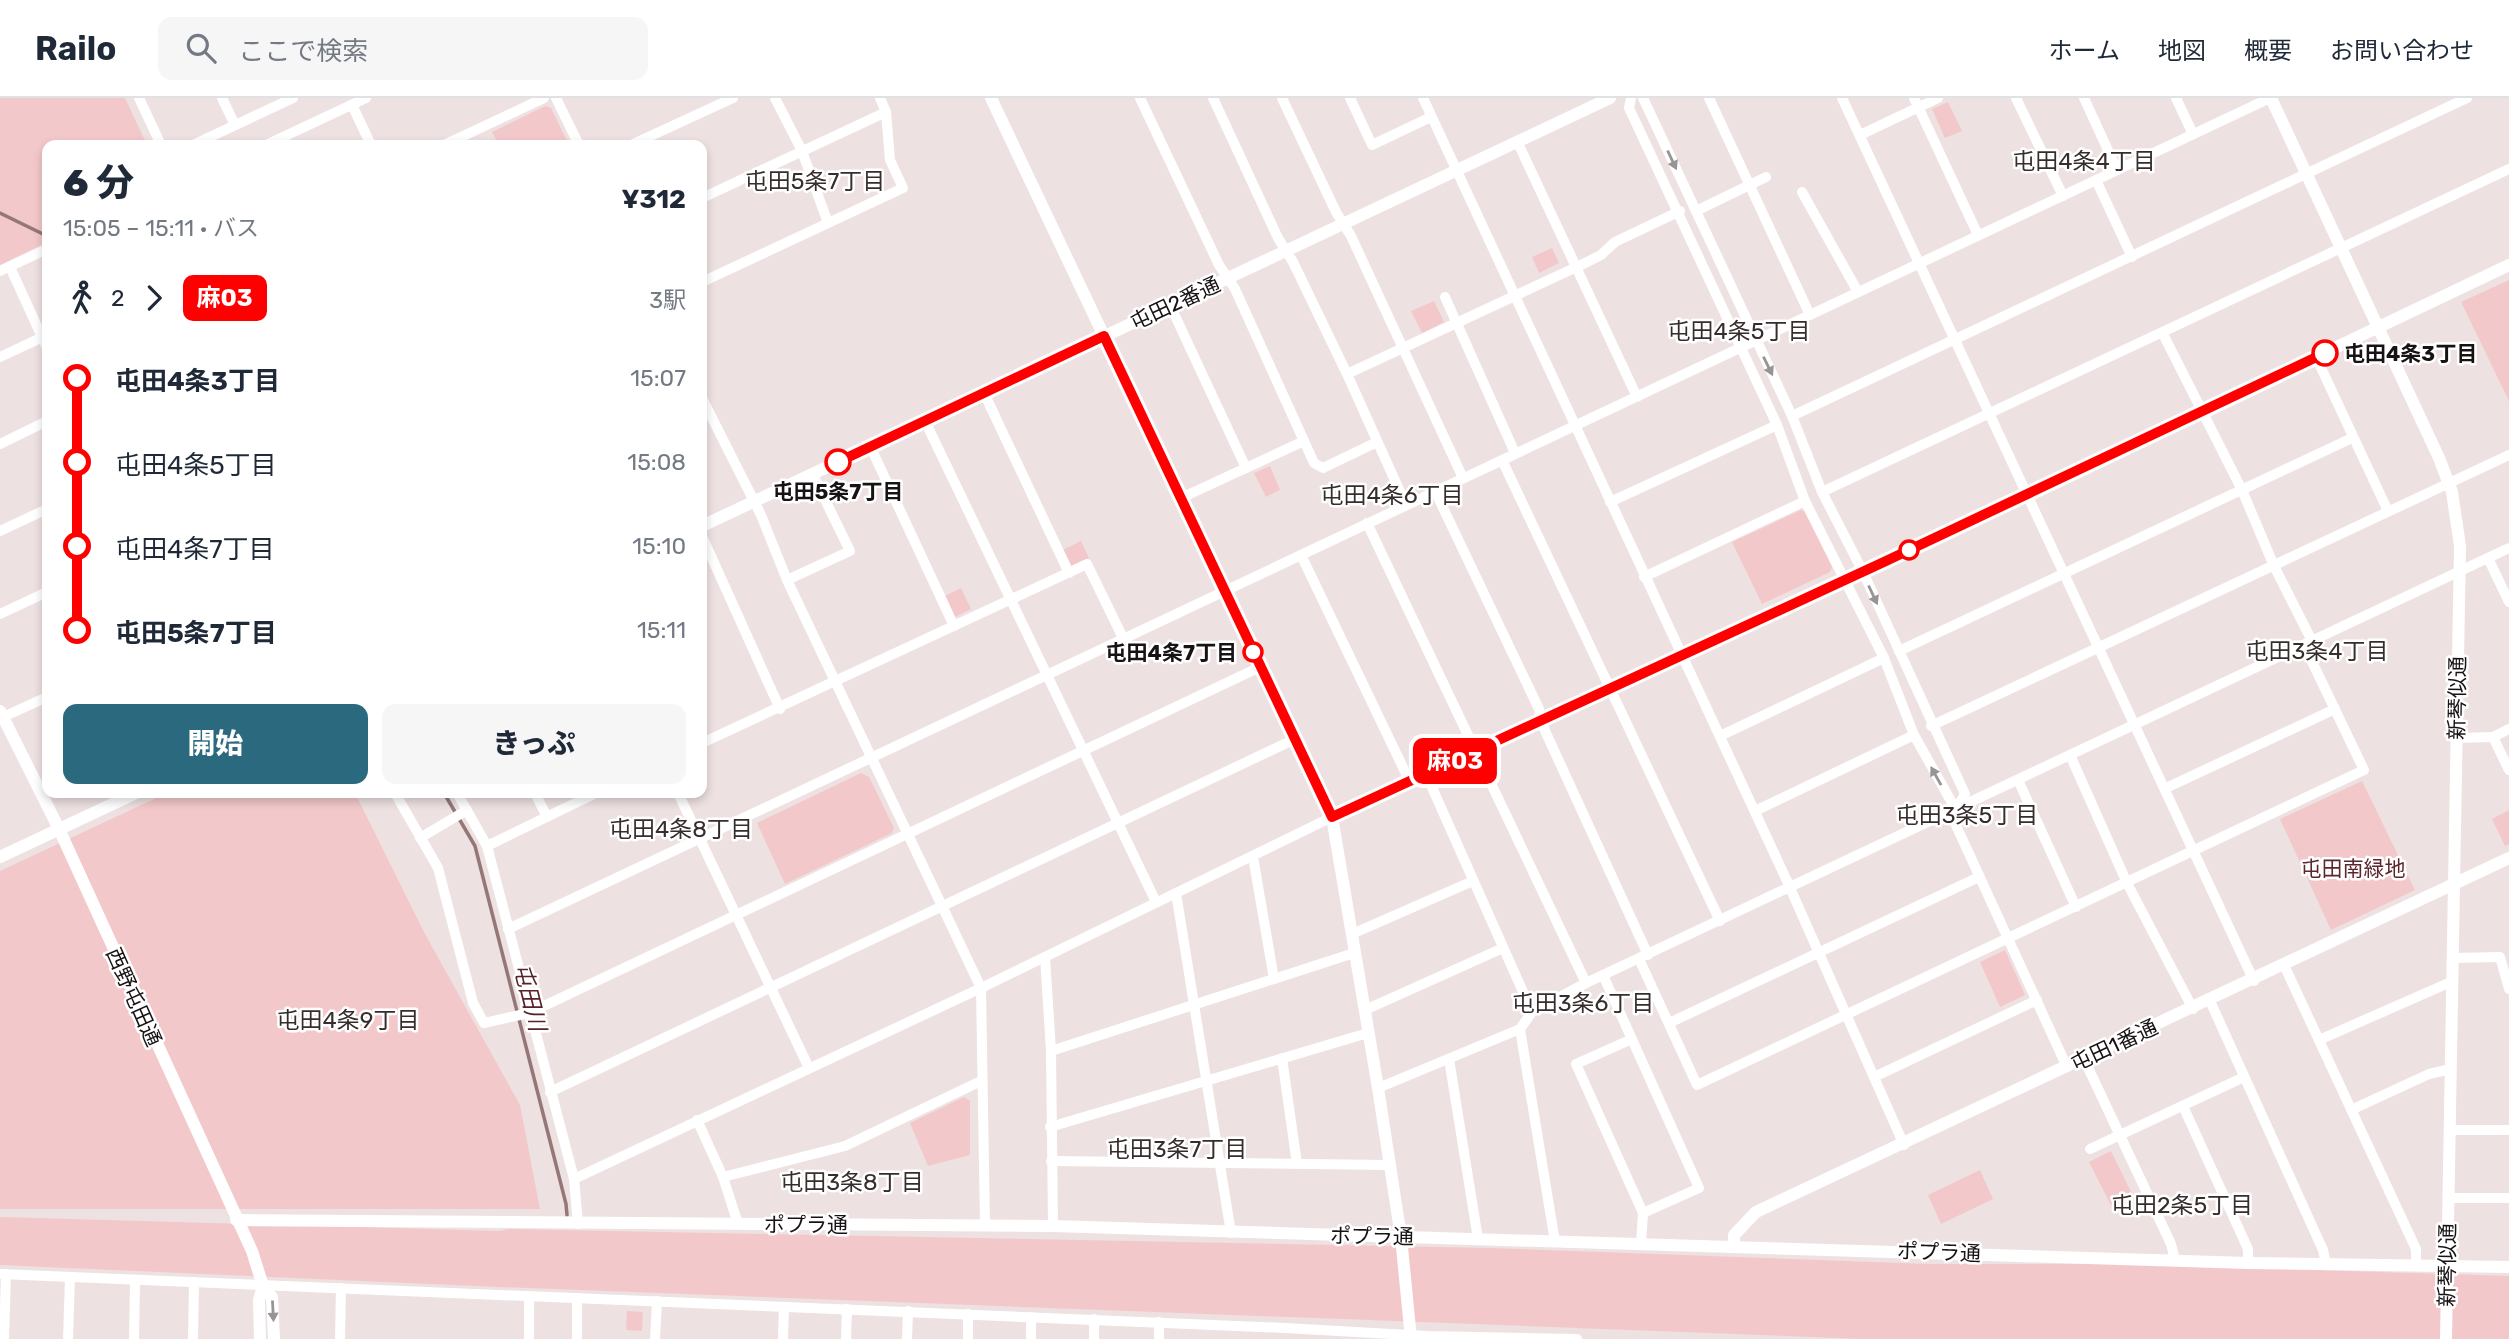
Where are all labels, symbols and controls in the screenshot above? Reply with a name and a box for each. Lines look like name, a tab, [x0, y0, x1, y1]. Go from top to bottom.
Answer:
search box	[158, 17, 648, 80]
text: Railo	[35, 29, 116, 68]
icon: search	[182, 29, 220, 67]
text: ここで検索	[238, 36, 368, 67]
text: ホーム	[2049, 37, 2120, 65]
text: 地図	[2158, 37, 2206, 65]
text: 概要	[2244, 37, 2292, 65]
text: お問い合わせ	[2330, 37, 2474, 65]
district label: 屯田4条4丁目	[2012, 147, 2156, 175]
one-way arrow	[1666, 150, 1678, 170]
text: 6 分	[63, 160, 134, 206]
district label: 屯田5条7丁目	[745, 167, 885, 195]
text: ¥312	[621, 184, 686, 215]
text: 15:05 – 15:11 · バス	[63, 214, 259, 242]
street label: 屯田2番通	[1126, 271, 1224, 335]
icon: walk	[63, 279, 101, 317]
icon: forward	[135, 279, 173, 317]
text: 2	[111, 284, 125, 312]
text: 麻03	[197, 284, 253, 312]
text: 3駅	[649, 286, 686, 314]
district label: 屯田4条5丁目	[1668, 317, 1810, 345]
marker: 屯田4条3丁目	[2312, 340, 2338, 366]
place label: 屯田4条3丁目	[2344, 341, 2477, 366]
one-way arrow	[1762, 356, 1774, 376]
text: 15:07	[630, 364, 686, 392]
text: 屯田4条3丁目	[115, 366, 280, 397]
text: 15:08	[627, 448, 686, 476]
marker: 屯田5条7丁目	[825, 449, 851, 475]
text: 屯田4条5丁目	[115, 450, 277, 481]
place label: 屯田5条7丁目	[773, 479, 903, 504]
district label: 屯田4条6丁目	[1320, 481, 1464, 509]
text: 15:10	[632, 532, 686, 560]
text: 屯田4条7丁目	[115, 534, 274, 565]
unlabelled marker	[1899, 540, 1919, 560]
one-way arrow	[1867, 585, 1879, 605]
text: 15:11	[637, 616, 686, 644]
text: 屯田5条7丁目	[115, 618, 277, 649]
district label: 屯田3条4丁目	[2245, 637, 2389, 665]
place label: 屯田4条7丁目	[1106, 640, 1237, 665]
marker: 屯田4条7丁目	[1243, 642, 1263, 662]
street label: 新琴似通	[2444, 656, 2470, 740]
button: 開始	[63, 704, 368, 784]
button: きっぷ	[382, 704, 686, 784]
line badge: 麻03	[1415, 738, 1495, 784]
text: 麻03	[1427, 747, 1483, 775]
one-way arrow	[1931, 766, 1942, 786]
district label: 屯田3条5丁目	[1896, 801, 2038, 829]
district label: 屯田4条8丁目	[609, 815, 753, 843]
park label: 屯田南緑地	[2301, 856, 2406, 881]
street label: 西野屯田通	[101, 944, 167, 1050]
water label: 屯田川	[508, 960, 553, 1037]
district label: 屯田3条6丁目	[1512, 989, 1654, 1017]
district label: 屯田4条9丁目	[277, 1006, 419, 1034]
street label: 屯田1番通	[2067, 1014, 2161, 1076]
district label: 屯田3条7丁目	[1107, 1135, 1247, 1163]
district label: 屯田3条8丁目	[780, 1168, 924, 1196]
district label: 屯田2条5丁目	[2111, 1191, 2253, 1219]
street label: ポプラ通	[764, 1212, 848, 1237]
street label: ポプラ通	[1330, 1223, 1414, 1249]
street label: 新琴似通	[2434, 1223, 2460, 1307]
street label: ポプラ通	[1897, 1238, 1981, 1266]
one-way arrow	[267, 1300, 278, 1322]

